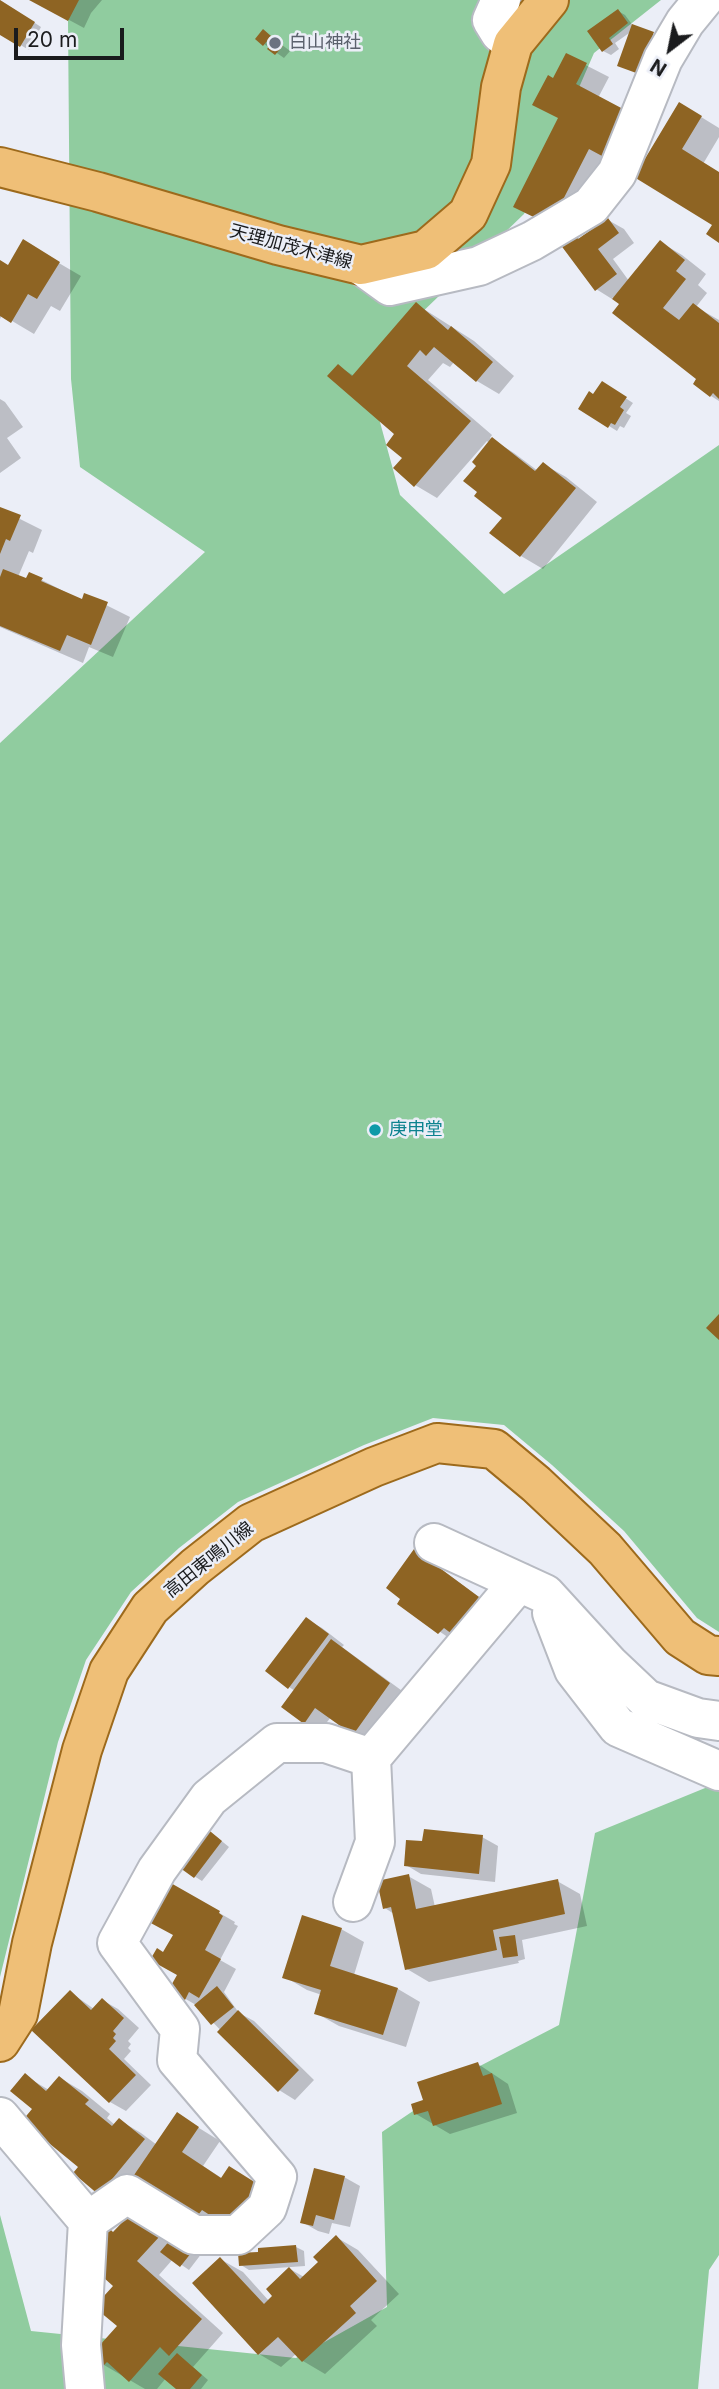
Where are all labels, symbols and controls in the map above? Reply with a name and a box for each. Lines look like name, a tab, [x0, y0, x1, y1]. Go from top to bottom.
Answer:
scale bar	[18, 14, 128, 58]
north arrow	[635, 14, 705, 84]
text: 20 m	[27, 27, 77, 52]
place label: 白山神社	[289, 32, 361, 54]
marker: 白山神社	[267, 35, 283, 51]
text: N	[646, 54, 671, 81]
street label: 天理加茂木津線	[227, 220, 355, 274]
place label: 庚申堂	[389, 1119, 443, 1141]
marker: 庚申堂	[367, 1122, 383, 1138]
street label: 高田東鳴川線	[160, 1518, 258, 1602]

